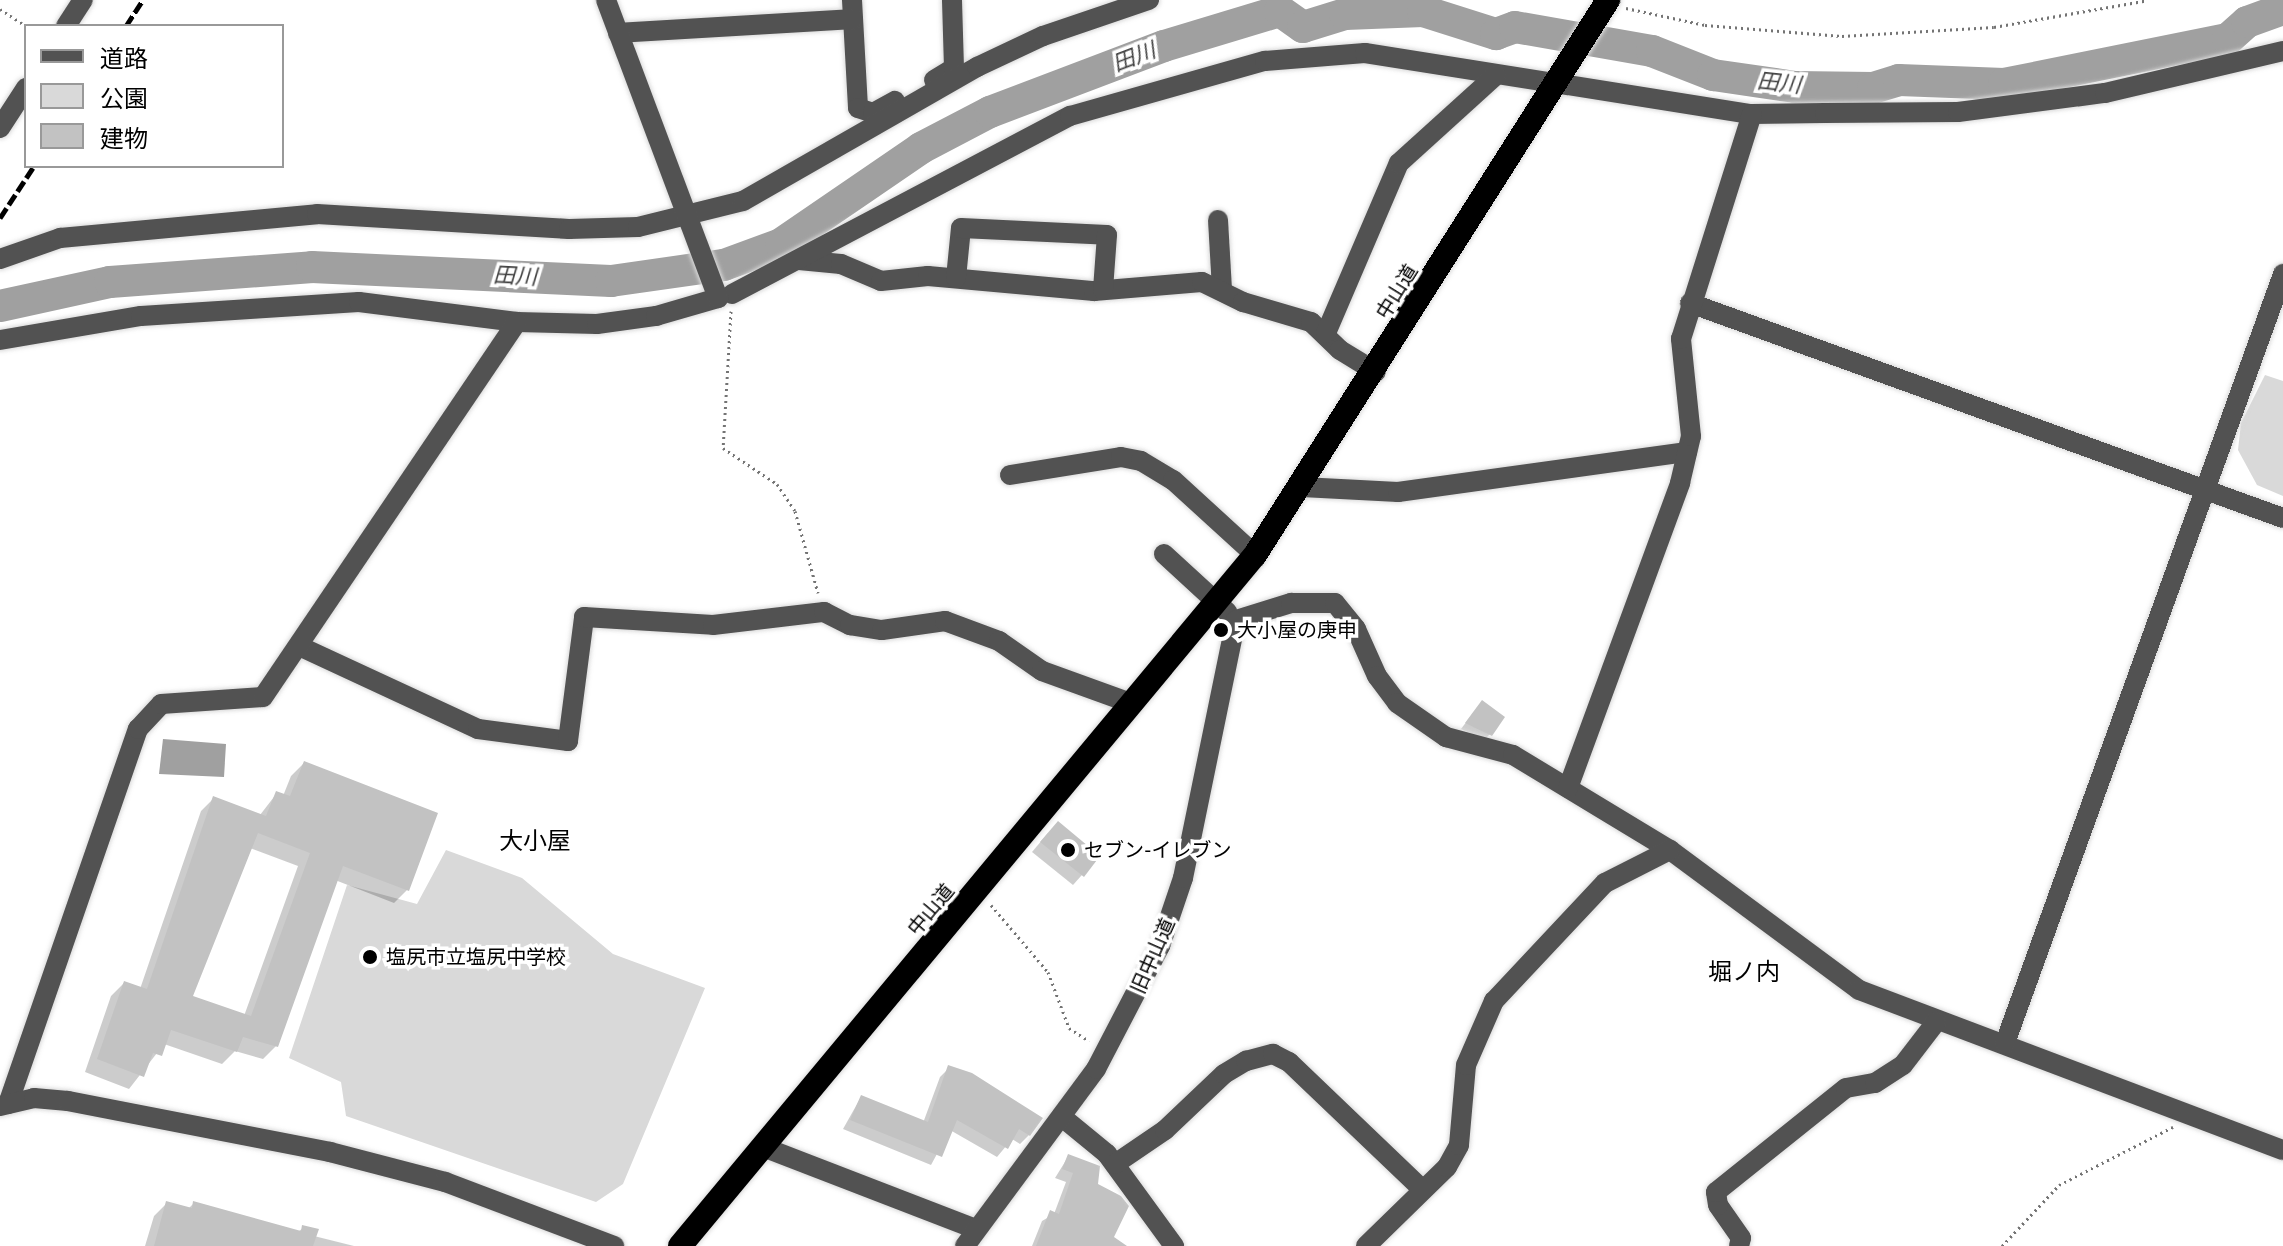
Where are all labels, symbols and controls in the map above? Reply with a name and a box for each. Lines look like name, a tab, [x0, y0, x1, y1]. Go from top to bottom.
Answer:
legend	[24, 24, 284, 168]
water label: 田川	[1109, 37, 1159, 77]
text: 道路	[100, 44, 148, 72]
water label: 田川	[1756, 68, 1802, 98]
text: 公園	[100, 84, 148, 112]
text: 建物	[100, 124, 148, 152]
street label: 中山道	[1371, 260, 1423, 324]
water label: 田川	[492, 262, 538, 290]
place label: 大小屋の庚申	[1237, 618, 1357, 642]
marker: 大小屋の庚申	[1212, 621, 1230, 639]
district label: 大小屋	[499, 827, 571, 855]
place label: セブン-イレブン	[1084, 838, 1232, 862]
marker: セブン-イレブン	[1059, 841, 1077, 859]
street label: 中山道	[903, 879, 959, 941]
street label: 旧中山道	[1126, 915, 1180, 997]
place label: 塩尻市立塩尻中学校	[386, 945, 566, 969]
marker: 塩尻市立塩尻中学校	[361, 948, 379, 966]
district label: 堀ノ内	[1708, 958, 1780, 986]

